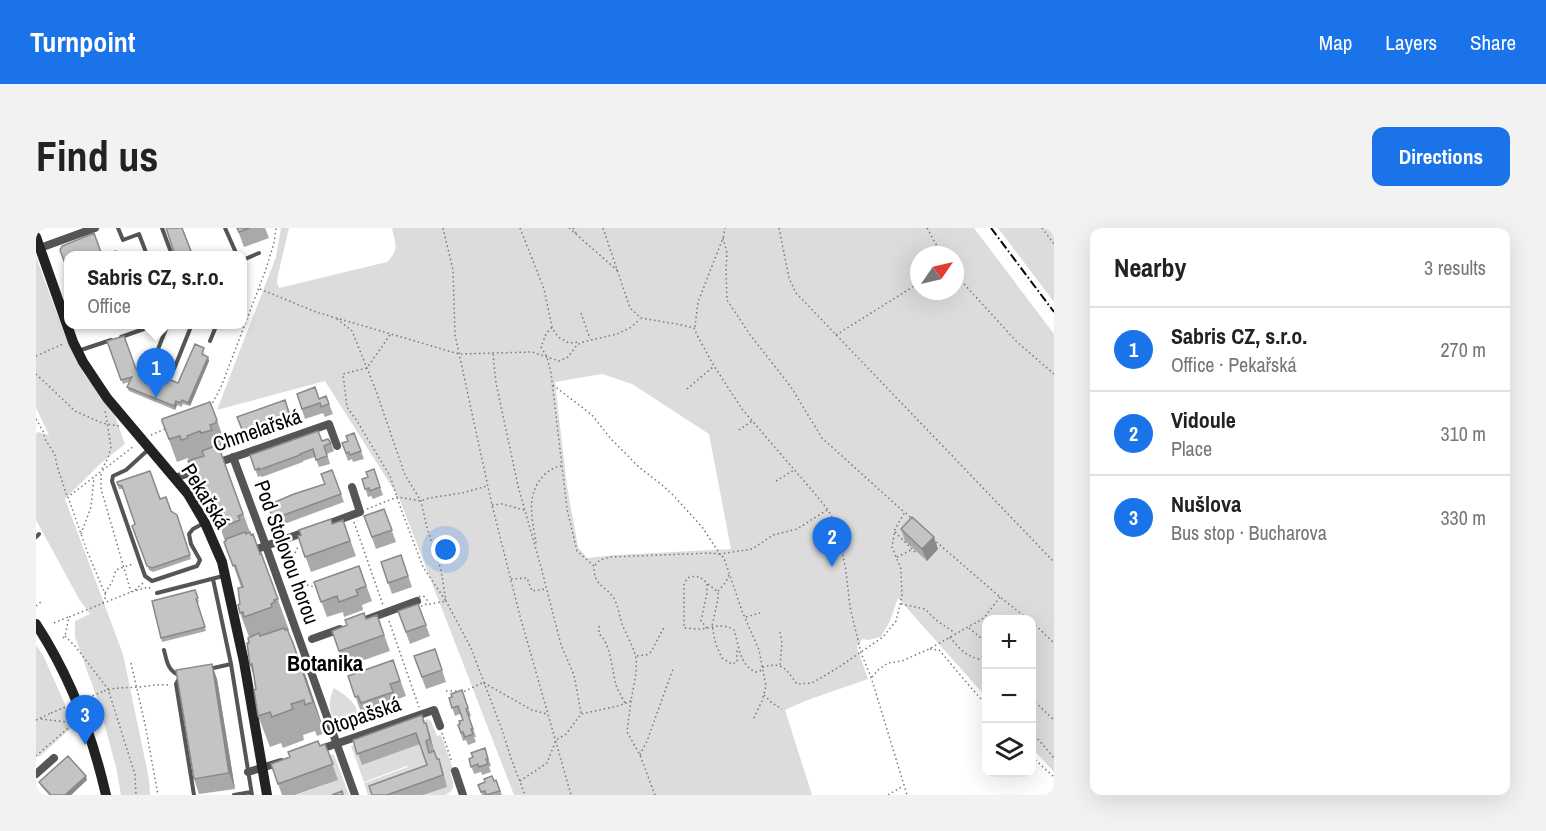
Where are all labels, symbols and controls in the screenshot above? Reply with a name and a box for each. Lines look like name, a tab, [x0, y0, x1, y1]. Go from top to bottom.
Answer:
text: Turnpoint	[30, 23, 135, 61]
text: Map	[1319, 28, 1352, 57]
text: Layers	[1385, 28, 1437, 57]
text: Share	[1470, 28, 1516, 57]
button: Directions	[1372, 127, 1510, 186]
text: Find us	[36, 128, 158, 184]
north arrow	[910, 246, 964, 300]
text: Nearby	[1114, 250, 1186, 285]
popup	[64, 251, 247, 329]
text: 3 results	[1424, 254, 1486, 281]
text: Sabris CZ, s.r.o.	[87, 262, 224, 292]
text: Office	[87, 292, 131, 319]
text: Sabris CZ, s.r.o.	[1171, 321, 1307, 351]
text: 1	[1129, 336, 1138, 363]
text: 270 m	[1440, 336, 1486, 363]
pin: 1	[136, 348, 176, 398]
text: Office · Pekařská	[1171, 351, 1297, 378]
street label: Chmelařská	[209, 401, 306, 459]
text: Vidoule	[1171, 405, 1236, 435]
text: 2	[1129, 420, 1138, 447]
text: 310 m	[1440, 420, 1486, 447]
text: Place	[1171, 435, 1212, 462]
street label: Pekařská	[175, 458, 238, 534]
street label: Pod Stolovou horou	[248, 476, 326, 628]
text: Nušlova	[1171, 489, 1241, 519]
text: 3	[1129, 504, 1138, 531]
text: 330 m	[1440, 504, 1486, 531]
pin: 2	[812, 518, 852, 567]
text: Bus stop · Bucharova	[1171, 519, 1327, 546]
your location	[431, 535, 460, 564]
map controls	[982, 615, 1036, 777]
button: +	[982, 615, 1036, 669]
district label: Botanika	[287, 648, 363, 678]
button: −	[982, 669, 1036, 723]
street label: Otopašská	[317, 689, 405, 743]
pin: 3	[65, 696, 104, 745]
button: layers	[982, 723, 1036, 777]

